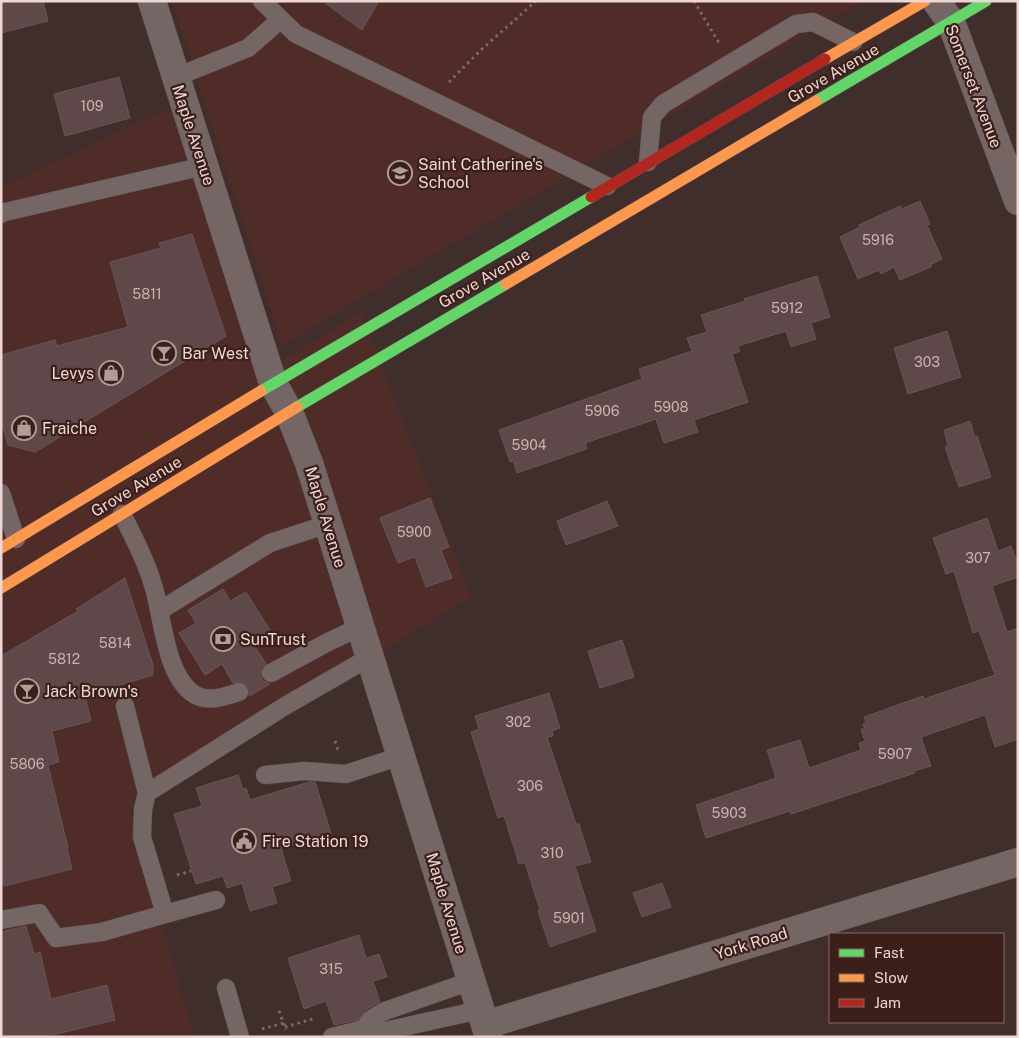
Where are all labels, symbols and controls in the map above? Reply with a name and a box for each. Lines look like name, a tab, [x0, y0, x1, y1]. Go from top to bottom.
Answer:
street label: Somerset Avenue	[941, 22, 1006, 151]
street label: Grove Avenue	[784, 40, 882, 107]
street label: Maple Avenue	[168, 82, 219, 188]
house number: 109	[81, 98, 104, 114]
place label: Saint Catherine's School	[418, 155, 543, 192]
school or university icon: Saint Catherine's School	[387, 160, 413, 186]
house number: 5916	[862, 232, 894, 248]
street label: Grove Avenue	[435, 245, 533, 312]
house number: 5811	[132, 286, 162, 302]
house number: 5912	[771, 300, 803, 316]
bar icon: Bar West	[151, 340, 177, 366]
place label: Bar West	[182, 344, 249, 363]
house number: 303	[914, 354, 940, 370]
shop icon: Levys	[98, 360, 124, 386]
place label: Levys	[51, 364, 94, 383]
house number: 5908	[653, 399, 689, 415]
house number: 5906	[585, 403, 620, 419]
shop icon: Fraiche	[11, 415, 37, 441]
place label: Fraiche	[42, 419, 97, 438]
house number: 5904	[512, 437, 547, 453]
street label: Grove Avenue	[87, 452, 185, 521]
street label: Maple Avenue	[301, 464, 350, 570]
house number: 5900	[397, 524, 431, 540]
house number: 307	[965, 550, 991, 566]
bank icon: SunTrust	[210, 626, 236, 652]
place label: SunTrust	[240, 630, 306, 649]
house number: 5814	[99, 635, 131, 651]
house number: 5812	[48, 651, 80, 667]
bar icon: Jack Brown's	[14, 678, 40, 704]
place label: Jack Brown's	[44, 682, 138, 701]
house number: 302	[505, 714, 531, 730]
house number: 5907	[878, 746, 912, 762]
house number: 5806	[9, 756, 45, 772]
house number: 306	[517, 778, 543, 794]
house number: 5903	[712, 805, 747, 821]
public building icon: Fire Station 19	[231, 828, 257, 854]
place label: Fire Station 19	[262, 832, 368, 851]
house number: 310	[540, 845, 564, 861]
street label: Maple Avenue	[422, 850, 471, 956]
house number: 5901	[553, 910, 585, 926]
street label: York Road	[713, 923, 790, 963]
legend	[829, 933, 1004, 1023]
text: Fast	[874, 944, 904, 961]
house number: 315	[319, 961, 343, 977]
text: Slow	[874, 969, 909, 986]
text: Jam	[874, 994, 901, 1011]

